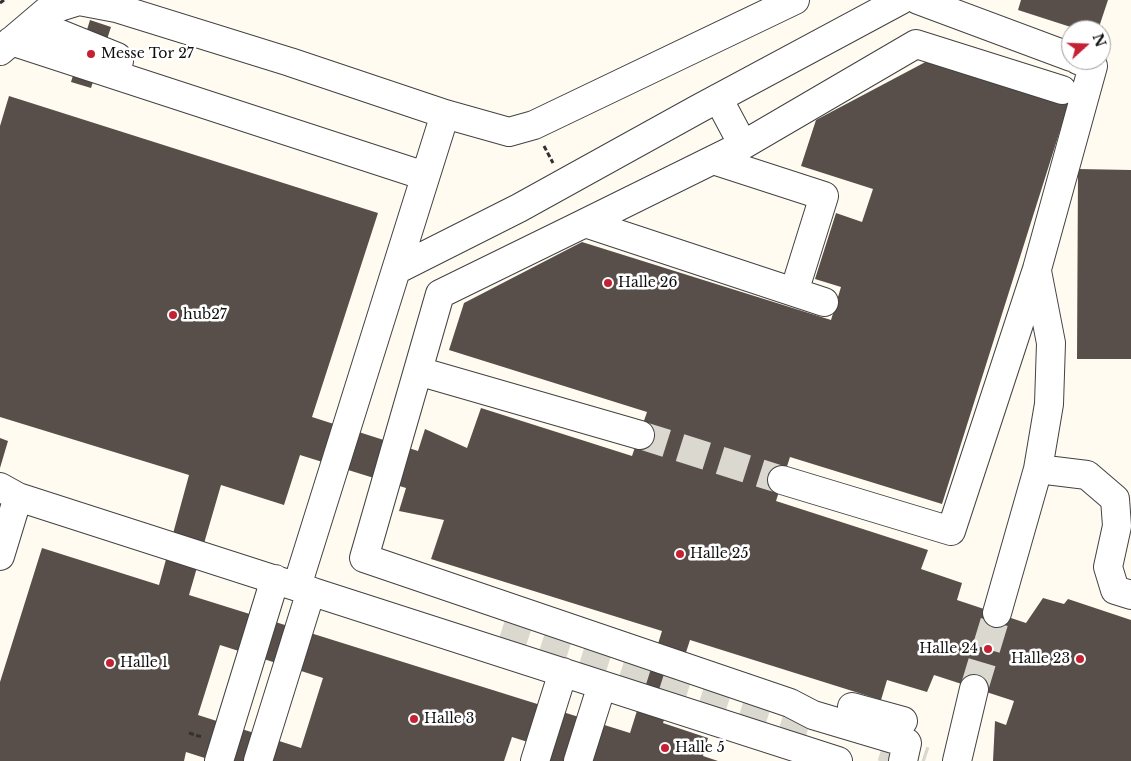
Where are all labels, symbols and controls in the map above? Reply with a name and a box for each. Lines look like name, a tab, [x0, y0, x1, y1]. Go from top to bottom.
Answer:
north arrow	[1061, 20, 1111, 70]
text: N	[1088, 31, 1110, 49]
place label: Messe Tor 27	[101, 46, 194, 62]
marker: Messe Tor 27	[85, 48, 97, 60]
place label: Halle 26	[618, 275, 677, 291]
marker: Halle 26	[602, 277, 614, 289]
place label: hub27	[183, 307, 227, 323]
marker: hub27	[167, 309, 179, 321]
place label: Halle 25	[690, 546, 748, 562]
marker: Halle 25	[674, 548, 686, 560]
place label: Halle 24	[919, 641, 978, 657]
marker: Halle 24	[982, 643, 994, 655]
place label: Halle 23	[1011, 651, 1070, 667]
marker: Halle 23	[1074, 653, 1086, 665]
place label: Halle 1	[120, 655, 168, 671]
marker: Halle 1	[104, 657, 116, 669]
place label: Halle 3	[424, 711, 474, 727]
marker: Halle 3	[408, 713, 420, 725]
place label: Halle 5	[675, 740, 725, 756]
marker: Halle 5	[659, 742, 671, 754]

